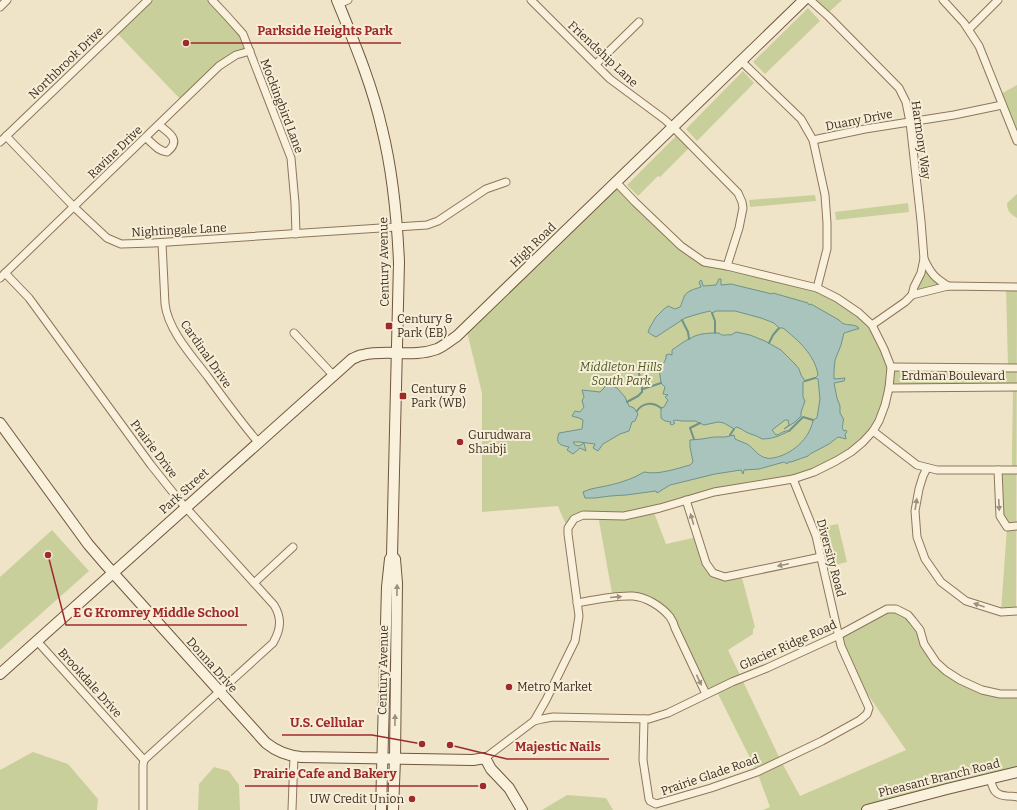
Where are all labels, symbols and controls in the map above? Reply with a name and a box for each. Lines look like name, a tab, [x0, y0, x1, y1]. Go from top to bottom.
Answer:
callout: Parkside Heights Park	[249, 18, 401, 43]
street label: Friendship Lane	[565, 18, 641, 90]
text: Parkside Heights Park	[257, 23, 393, 38]
street label: Northbrook Drive	[26, 24, 106, 102]
street label: Mockingbird Lane	[258, 57, 306, 155]
street label: Harmony Way	[909, 100, 934, 181]
street label: Duany Drive	[824, 107, 894, 133]
street label: Ravine Drive	[85, 123, 145, 181]
street label: Century Avenue	[376, 217, 392, 307]
street label: High Road	[507, 220, 559, 270]
street label: Nightingale Lane	[131, 221, 227, 239]
place label: Century & Park (EB)	[397, 312, 453, 340]
street label: Cardinal Drive	[178, 317, 234, 391]
marker: Century & Park (EB)	[384, 321, 394, 331]
park label: Middleton Hills South Park	[580, 360, 663, 388]
street label: Erdman Boulevard	[901, 369, 1005, 383]
place label: Century & Park (WB)	[411, 382, 467, 410]
marker: Century & Park (WB)	[398, 391, 408, 401]
street label: Prairie Drive	[128, 417, 180, 481]
place label: Gurudwara Shaibji	[468, 428, 532, 456]
marker: Gurudwara Shaibji	[455, 437, 465, 447]
street label: Park Street	[156, 465, 212, 517]
one-way arrow	[913, 498, 919, 510]
one-way arrow	[996, 499, 1002, 512]
one-way arrow	[689, 513, 695, 525]
street label: Diversity Road	[814, 518, 848, 598]
one-way arrow	[777, 563, 789, 569]
one-way arrow	[394, 583, 400, 596]
one-way arrow	[610, 594, 622, 600]
callout: E G Kromrey Middle School	[66, 600, 247, 625]
one-way arrow	[973, 602, 985, 608]
text: E G Kromrey Middle School	[73, 605, 239, 620]
street label: Glacier Ridge Road	[737, 617, 839, 673]
street label: Century Avenue	[375, 625, 391, 715]
street label: Donna Drive	[184, 635, 240, 695]
street label: Brookdale Drive	[55, 646, 125, 720]
one-way arrow	[696, 674, 702, 686]
place label: Metro Market	[517, 680, 593, 694]
marker: Metro Market	[504, 682, 514, 692]
callout: U.S. Cellular	[282, 710, 372, 735]
one-way arrow	[392, 713, 398, 726]
text: U.S. Cellular	[290, 715, 364, 730]
callout: Majestic Nails	[507, 734, 609, 759]
text: Majestic Nails	[515, 739, 601, 755]
street label: Prairie Glade Road	[659, 752, 761, 798]
street label: Pheasant Branch Road	[877, 756, 1001, 800]
callout: Prairie Cafe and Bakery	[245, 761, 405, 786]
text: Prairie Cafe and Bakery	[253, 766, 398, 781]
place label: UW Credit Union	[309, 792, 404, 806]
marker: UW Credit Union	[407, 794, 417, 804]

